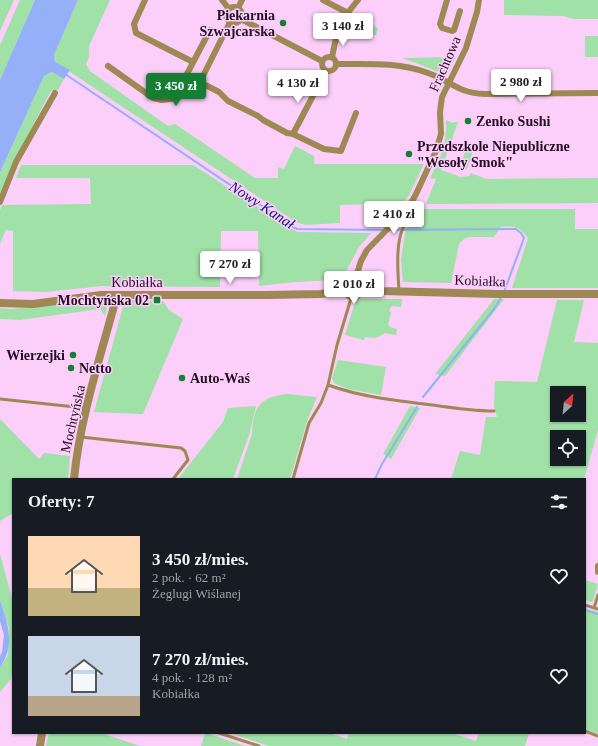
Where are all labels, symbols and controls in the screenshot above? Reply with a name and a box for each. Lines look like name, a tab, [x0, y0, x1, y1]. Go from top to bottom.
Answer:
place label: Piekarnia Szwajcarska	[200, 8, 275, 39]
pin: 3 140 zł	[302, 13, 384, 47]
marker: Piekarnia Szwajcarska	[278, 18, 288, 28]
text: 3 140 zł	[322, 18, 364, 33]
street label: Frachtowa	[426, 33, 464, 94]
pin: 2 980 zł	[480, 69, 562, 103]
pin: 4 130 zł	[257, 70, 339, 104]
pin: 3 450 zł	[135, 73, 217, 107]
text: 2 980 zł	[500, 74, 542, 89]
text: 4 130 zł	[277, 75, 319, 90]
text: 3 450 zł	[155, 78, 197, 93]
place label: Zenko Sushi	[476, 114, 550, 129]
marker: Zenko Sushi	[463, 116, 473, 126]
place label: Przedszkole Niepubliczne "Wesoły Smok"	[417, 139, 570, 170]
marker: Przedszkole Niepubliczne "Wesoły Smok"	[404, 149, 414, 159]
water label: Nowy Kanał	[226, 177, 298, 232]
pin: 2 410 zł	[353, 201, 435, 235]
text: 2 410 zł	[373, 206, 415, 221]
pin: 7 270 zł	[189, 251, 271, 285]
text: 7 270 zł	[209, 256, 251, 271]
pin: 2 010 zł	[313, 271, 395, 305]
street label: Kobiałka	[454, 273, 507, 289]
street label: Kobiałka	[111, 275, 163, 290]
text: 2 010 zł	[333, 276, 375, 291]
place label: Mochtyńska 02	[58, 293, 149, 308]
marker: Mochtyńska 02	[152, 295, 162, 305]
place label: Wierzejki	[6, 348, 65, 363]
marker: Wierzejki	[68, 350, 78, 360]
place label: Netto	[79, 361, 112, 376]
marker: Netto	[66, 363, 76, 373]
place label: Auto-Waś	[190, 371, 250, 386]
marker: Auto-Waś	[177, 373, 187, 383]
street label: Mochtyńska	[58, 383, 88, 454]
north arrow	[550, 386, 586, 422]
map controls	[550, 386, 586, 466]
button: locate	[550, 430, 586, 466]
icon: filters	[548, 491, 570, 513]
text: Oferty: 7	[28, 492, 95, 511]
text: 3 450 zł/mies.	[152, 550, 249, 569]
icon: home	[60, 552, 108, 600]
icon: heart	[548, 565, 570, 587]
text: 2 pok. · 62 m²	[152, 570, 226, 585]
text: Żeglugi Wiślanej	[152, 586, 241, 601]
text: 7 270 zł/mies.	[152, 650, 249, 669]
icon: home	[60, 652, 108, 700]
icon: heart	[548, 665, 570, 687]
text: 4 pok. · 128 m²	[152, 670, 232, 685]
text: Kobiałka	[152, 686, 200, 701]

